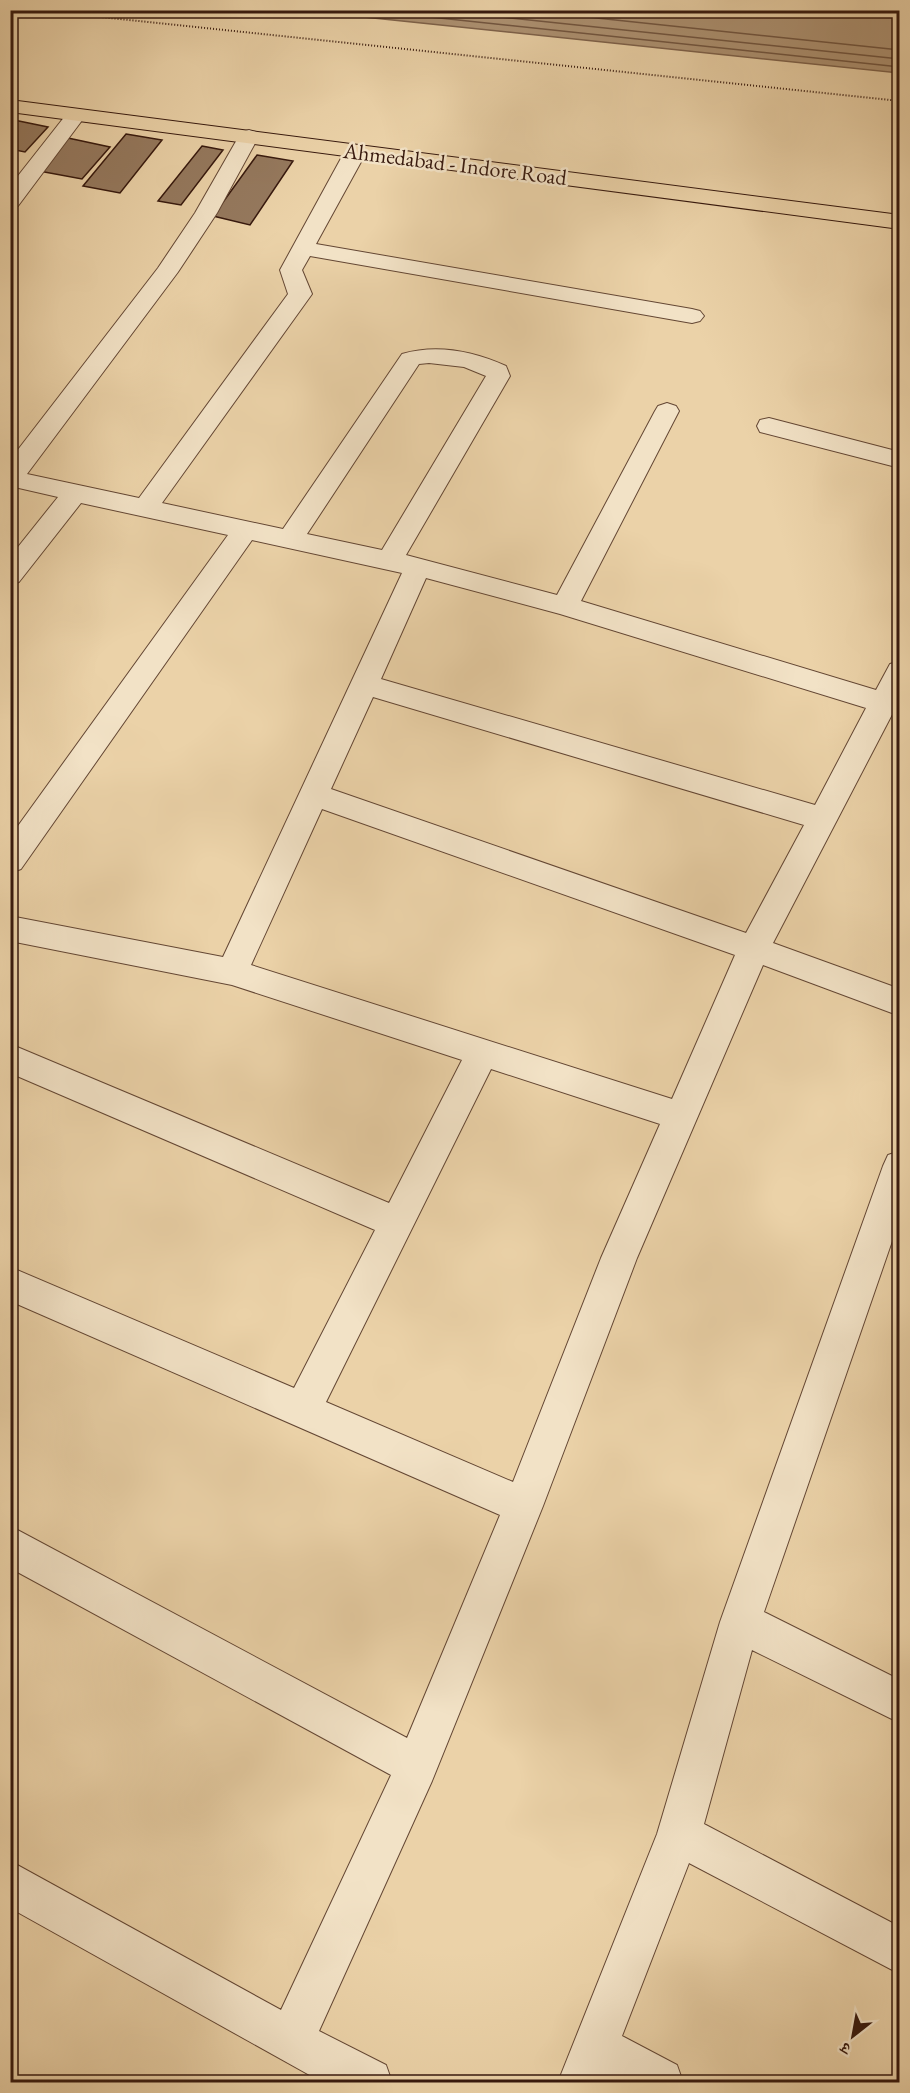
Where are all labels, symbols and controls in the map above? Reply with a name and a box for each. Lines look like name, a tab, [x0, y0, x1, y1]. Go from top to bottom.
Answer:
street label: Ahmedabad - Indore Road	[341, 136, 569, 192]
north arrow	[823, 2006, 883, 2066]
text: उ	[835, 2036, 855, 2060]

